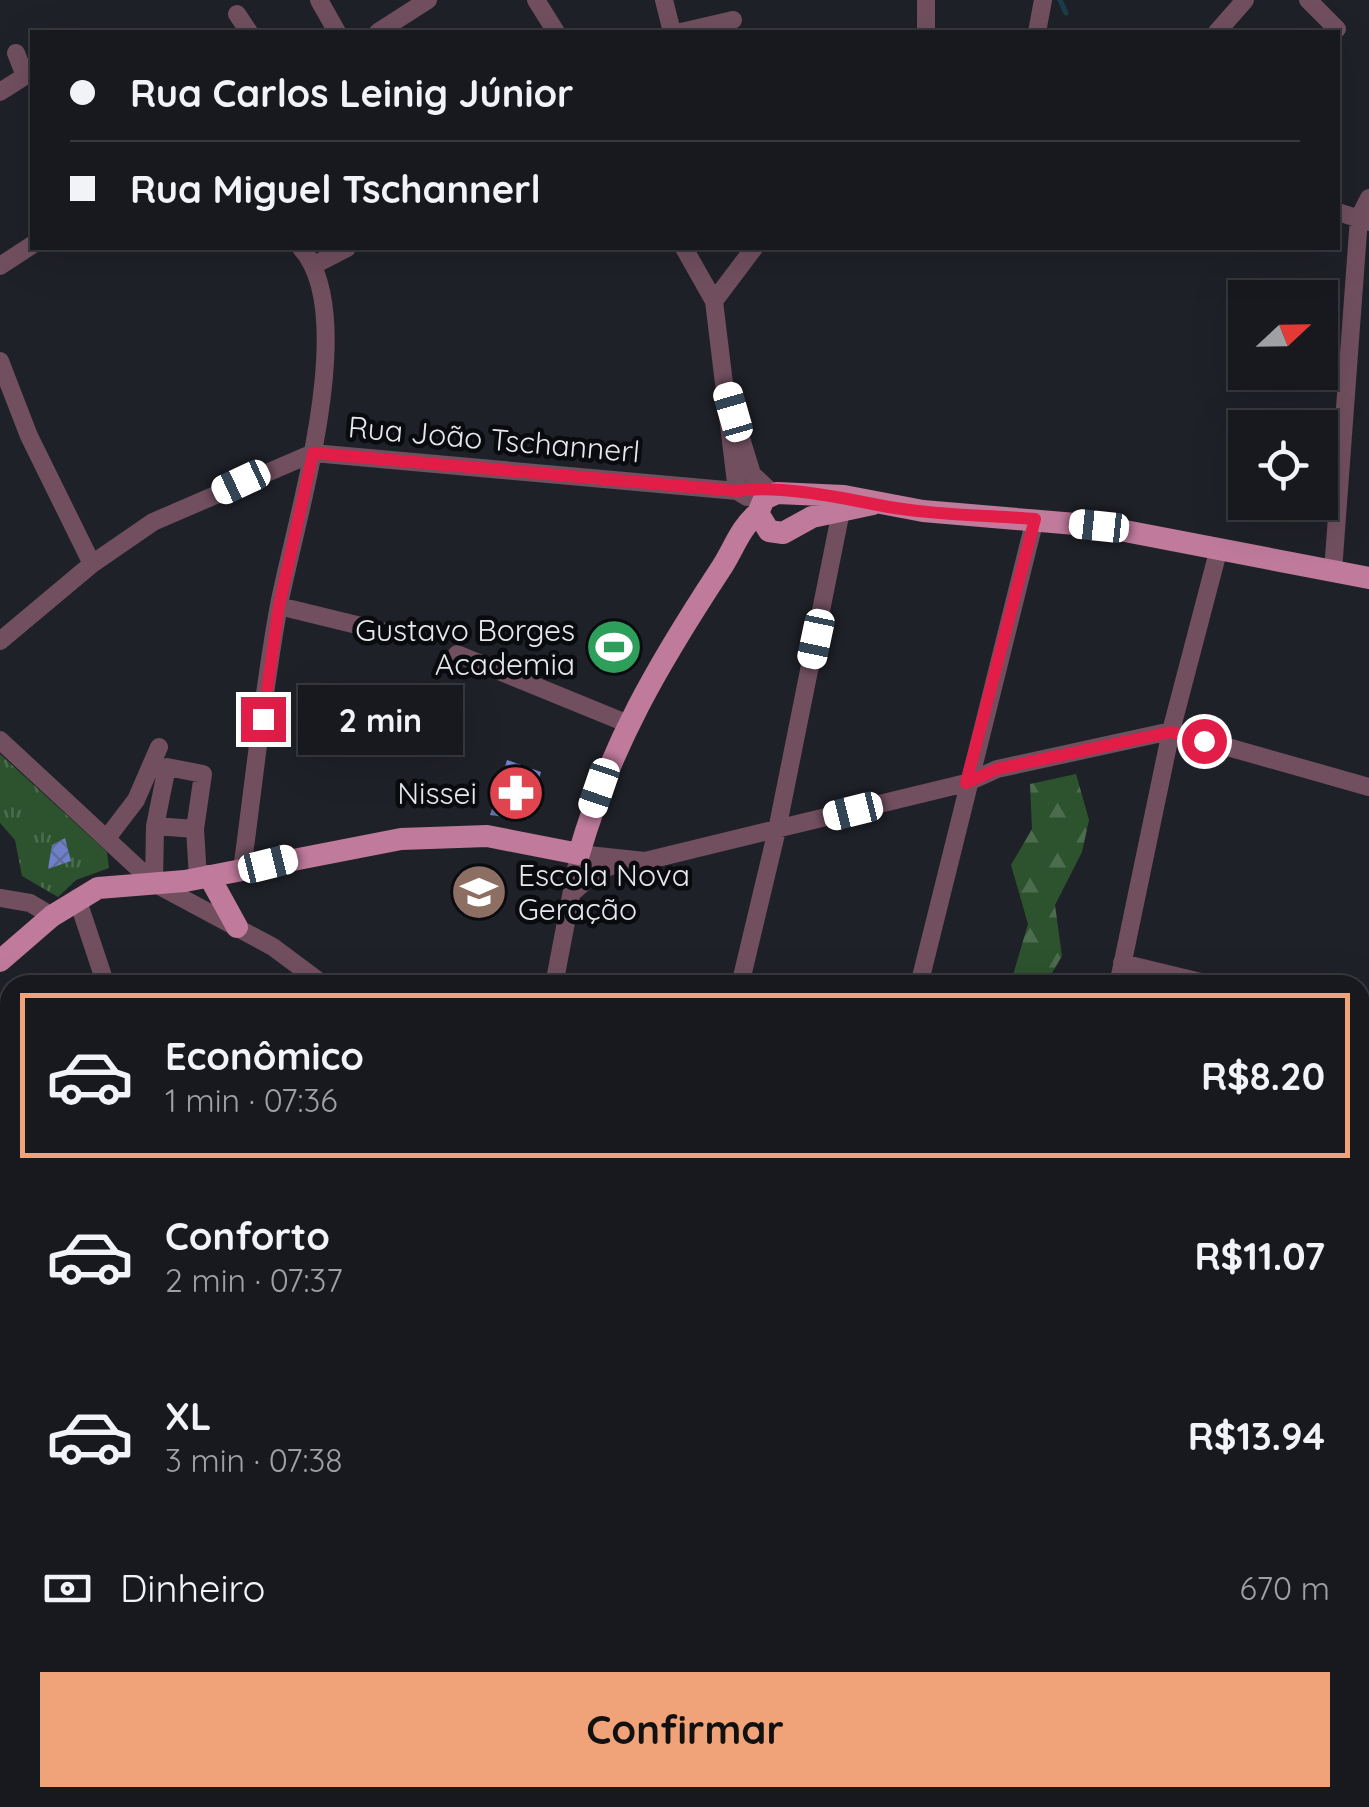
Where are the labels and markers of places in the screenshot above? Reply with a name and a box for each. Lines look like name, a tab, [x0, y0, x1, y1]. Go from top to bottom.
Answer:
place label: Gustavo Borges Academia	[355, 611, 575, 683]
sports icon: Gustavo Borges Academia	[584, 617, 644, 677]
pharmacy icon: Nissei	[486, 763, 546, 823]
place label: Nissei	[397, 774, 477, 812]
place label: Escola Nova Geração	[518, 856, 690, 928]
school or university icon: Escola Nova Geração	[449, 862, 509, 922]

